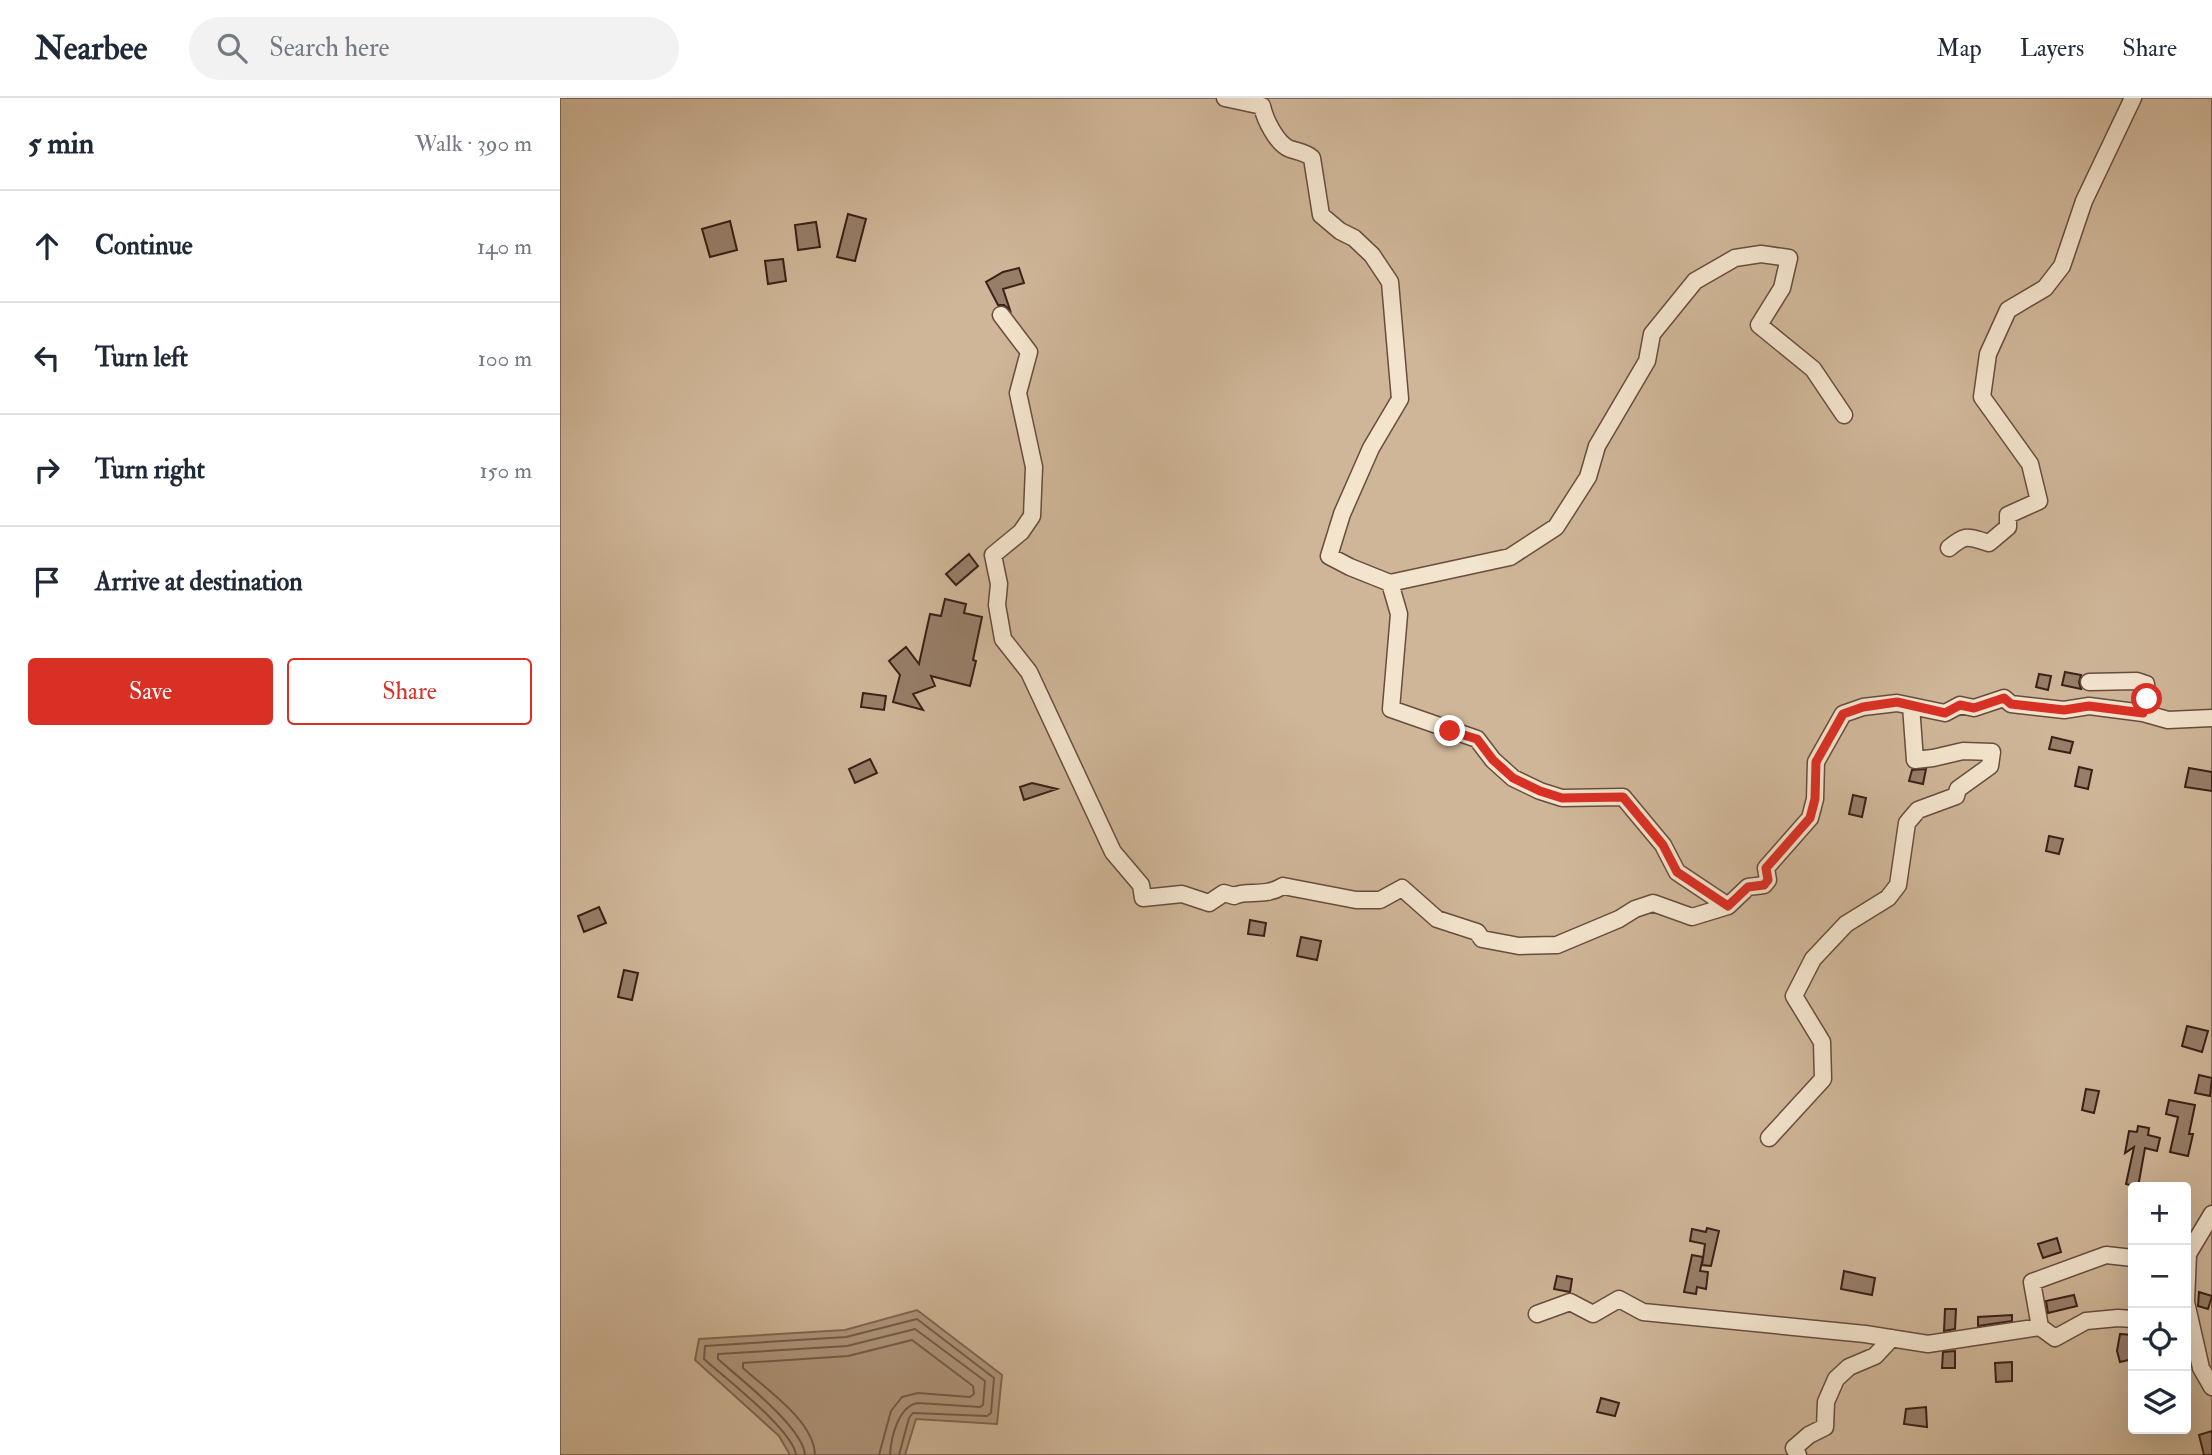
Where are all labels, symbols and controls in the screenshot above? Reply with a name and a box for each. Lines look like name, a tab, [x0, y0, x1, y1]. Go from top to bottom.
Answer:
search box	[189, 17, 679, 80]
text: Nearbee	[35, 28, 147, 69]
icon: search	[213, 29, 251, 67]
text: Search here	[269, 32, 389, 64]
text: Map	[1937, 33, 1982, 64]
text: Layers	[2020, 33, 2084, 64]
text: Share	[2122, 33, 2177, 64]
text: 5 min	[28, 125, 94, 162]
text: Walk · 390 m	[415, 129, 532, 158]
icon: ahead	[28, 227, 66, 265]
text: Continue	[95, 230, 193, 262]
text: 140 m	[477, 232, 532, 261]
icon: left	[28, 339, 66, 377]
text: Turn left	[95, 342, 188, 374]
text: 100 m	[478, 344, 532, 373]
icon: right	[28, 451, 66, 489]
text: Turn right	[95, 454, 205, 486]
text: 150 m	[479, 456, 532, 485]
icon: arrive	[28, 563, 66, 601]
text: Arrive at destination	[95, 566, 303, 598]
button: Save	[28, 658, 273, 725]
button: Share	[287, 658, 532, 725]
route start	[2131, 683, 2162, 714]
route end	[1434, 715, 1465, 746]
map controls	[2128, 1182, 2191, 1434]
button: +	[2128, 1182, 2191, 1245]
button: −	[2128, 1245, 2191, 1308]
button: locate	[2128, 1308, 2191, 1371]
button: layers	[2128, 1371, 2191, 1434]

